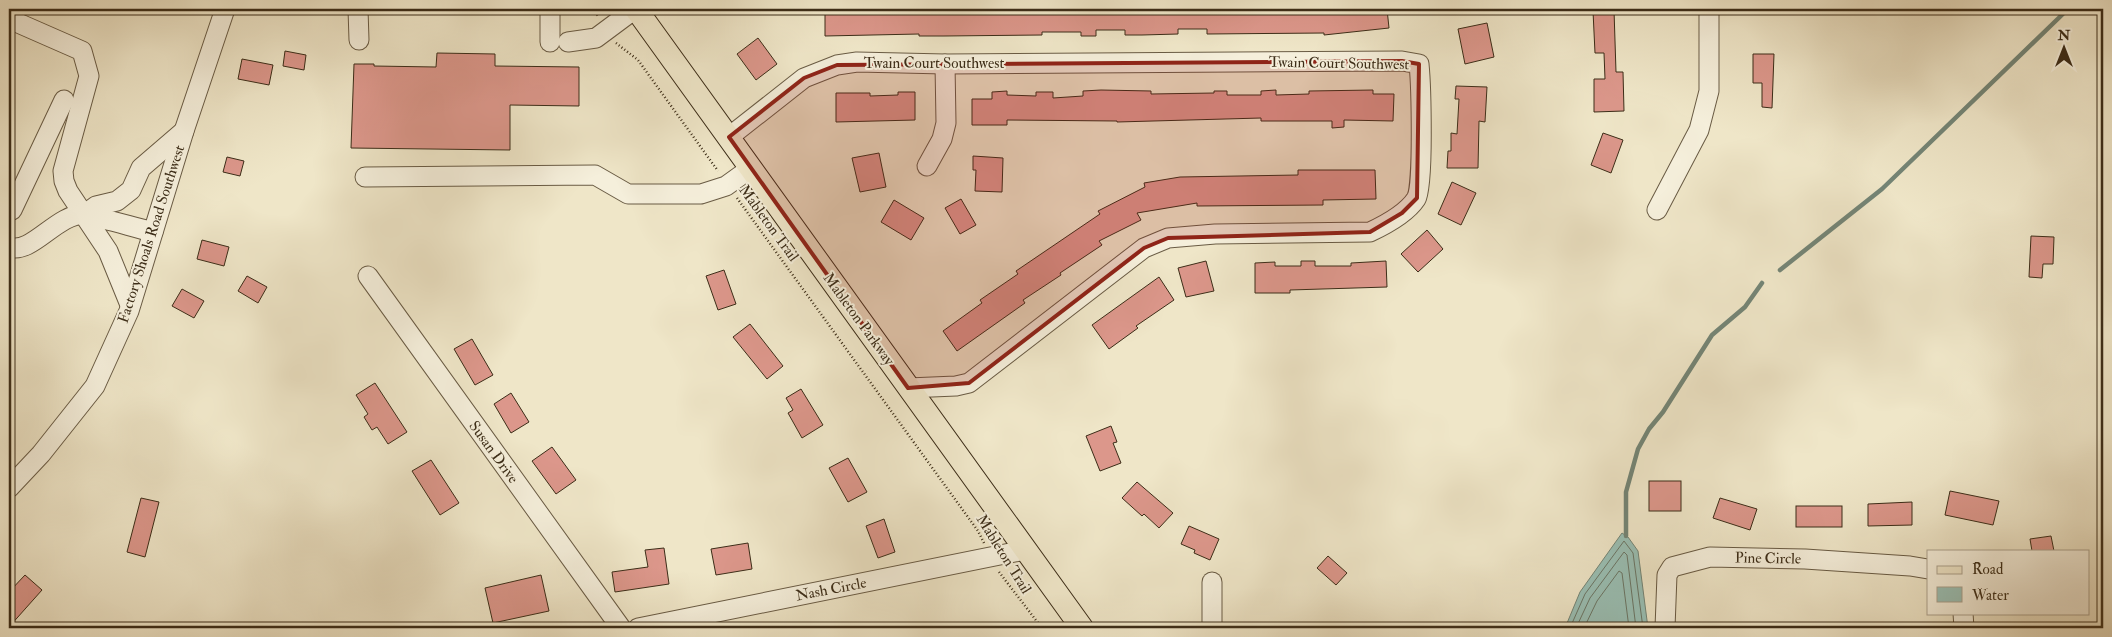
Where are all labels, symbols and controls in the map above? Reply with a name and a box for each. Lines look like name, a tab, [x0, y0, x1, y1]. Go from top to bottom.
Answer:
north arrow	[2040, 22, 2090, 72]
text: N	[2057, 27, 2071, 44]
street label: Twain Court Southwest	[1269, 53, 1410, 74]
street label: Twain Court Southwest	[864, 54, 1004, 73]
street label: Factory Shoals Road Southwest	[114, 143, 189, 326]
street label: Mableton Trail	[734, 181, 803, 265]
street label: Mableton Parkway	[819, 269, 899, 370]
street label: Susan Drive	[465, 417, 523, 487]
street label: Mableton Trail	[972, 511, 1036, 598]
street label: Pine Circle	[1735, 548, 1801, 569]
legend	[1927, 550, 2090, 614]
text: Road	[1972, 560, 2004, 579]
street label: Nash Circle	[794, 573, 868, 606]
text: Water	[1971, 586, 2009, 605]

